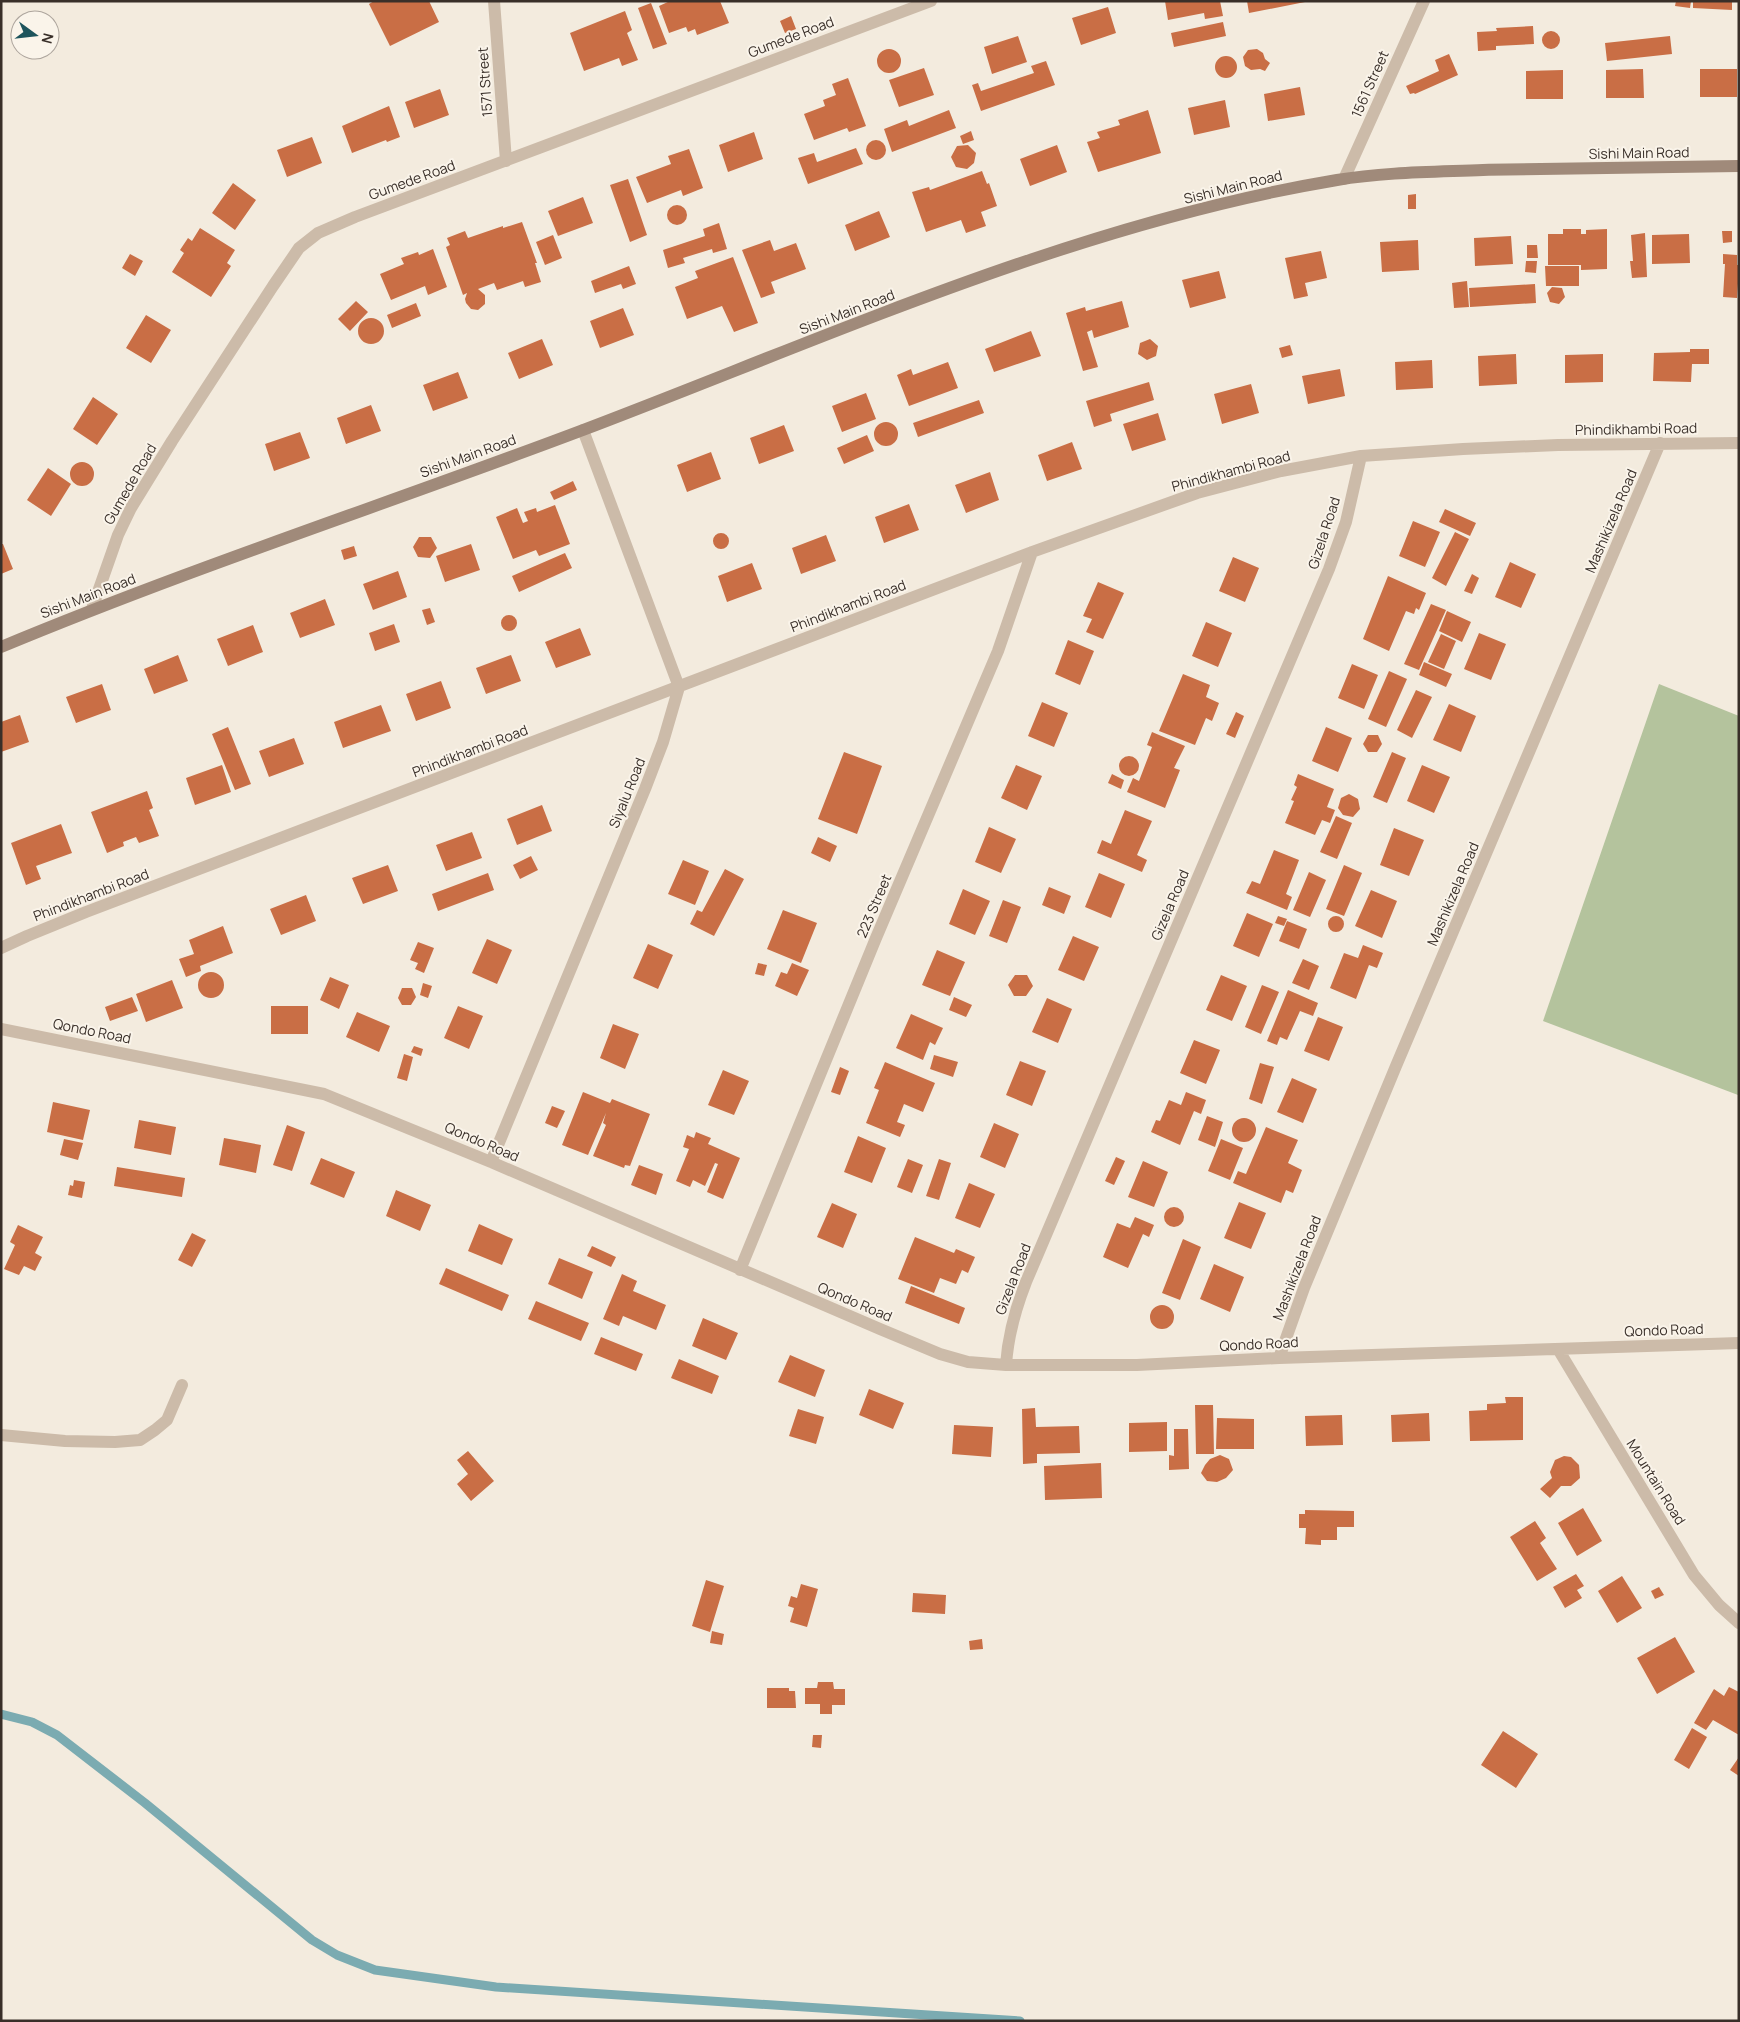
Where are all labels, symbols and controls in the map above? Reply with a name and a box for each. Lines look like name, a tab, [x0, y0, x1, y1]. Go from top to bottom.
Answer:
north arrow	[10, 10, 60, 60]
street label: Gumede Road	[745, 11, 837, 62]
text: N	[38, 31, 59, 46]
street label: 1571 Street	[473, 46, 496, 118]
street label: 1561 Street	[1346, 47, 1393, 120]
street label: Sishi Main Road	[1588, 142, 1690, 163]
street label: Gumede Road	[366, 155, 458, 204]
street label: Sishi Main Road	[1182, 165, 1284, 208]
street label: Sishi Main Road	[796, 285, 897, 338]
street label: Phindikhambi Road	[1575, 418, 1697, 439]
street label: Sishi Main Road	[417, 429, 518, 482]
street label: Gumede Road	[99, 440, 160, 528]
street label: Phindikhambi Road	[1169, 446, 1292, 496]
street label: Mashikizela Road	[1580, 466, 1641, 575]
street label: Gizela Road	[1303, 494, 1344, 572]
street label: Sishi Main Road	[37, 569, 138, 622]
street label: Phindikhambi Road	[787, 575, 908, 636]
street label: Phindikhambi Road	[409, 720, 530, 781]
street label: Siyalu Road	[604, 755, 649, 831]
street label: Mashikizela Road	[1422, 839, 1483, 948]
street label: Phindikhambi Road	[30, 864, 151, 925]
street label: Gizela Road	[1146, 866, 1193, 943]
street label: 223 Street	[852, 871, 896, 941]
street label: Qondo Road	[51, 1014, 133, 1047]
street label: Qondo Road	[442, 1117, 522, 1166]
street label: Mashikizela Road	[1268, 1213, 1325, 1323]
street label: Gizela Road	[990, 1240, 1035, 1317]
street label: Qondo Road	[815, 1277, 895, 1326]
street label: Qondo Road	[1624, 1319, 1704, 1340]
street label: Qondo Road	[1219, 1332, 1299, 1355]
street label: Mountain Road	[1622, 1435, 1690, 1528]

